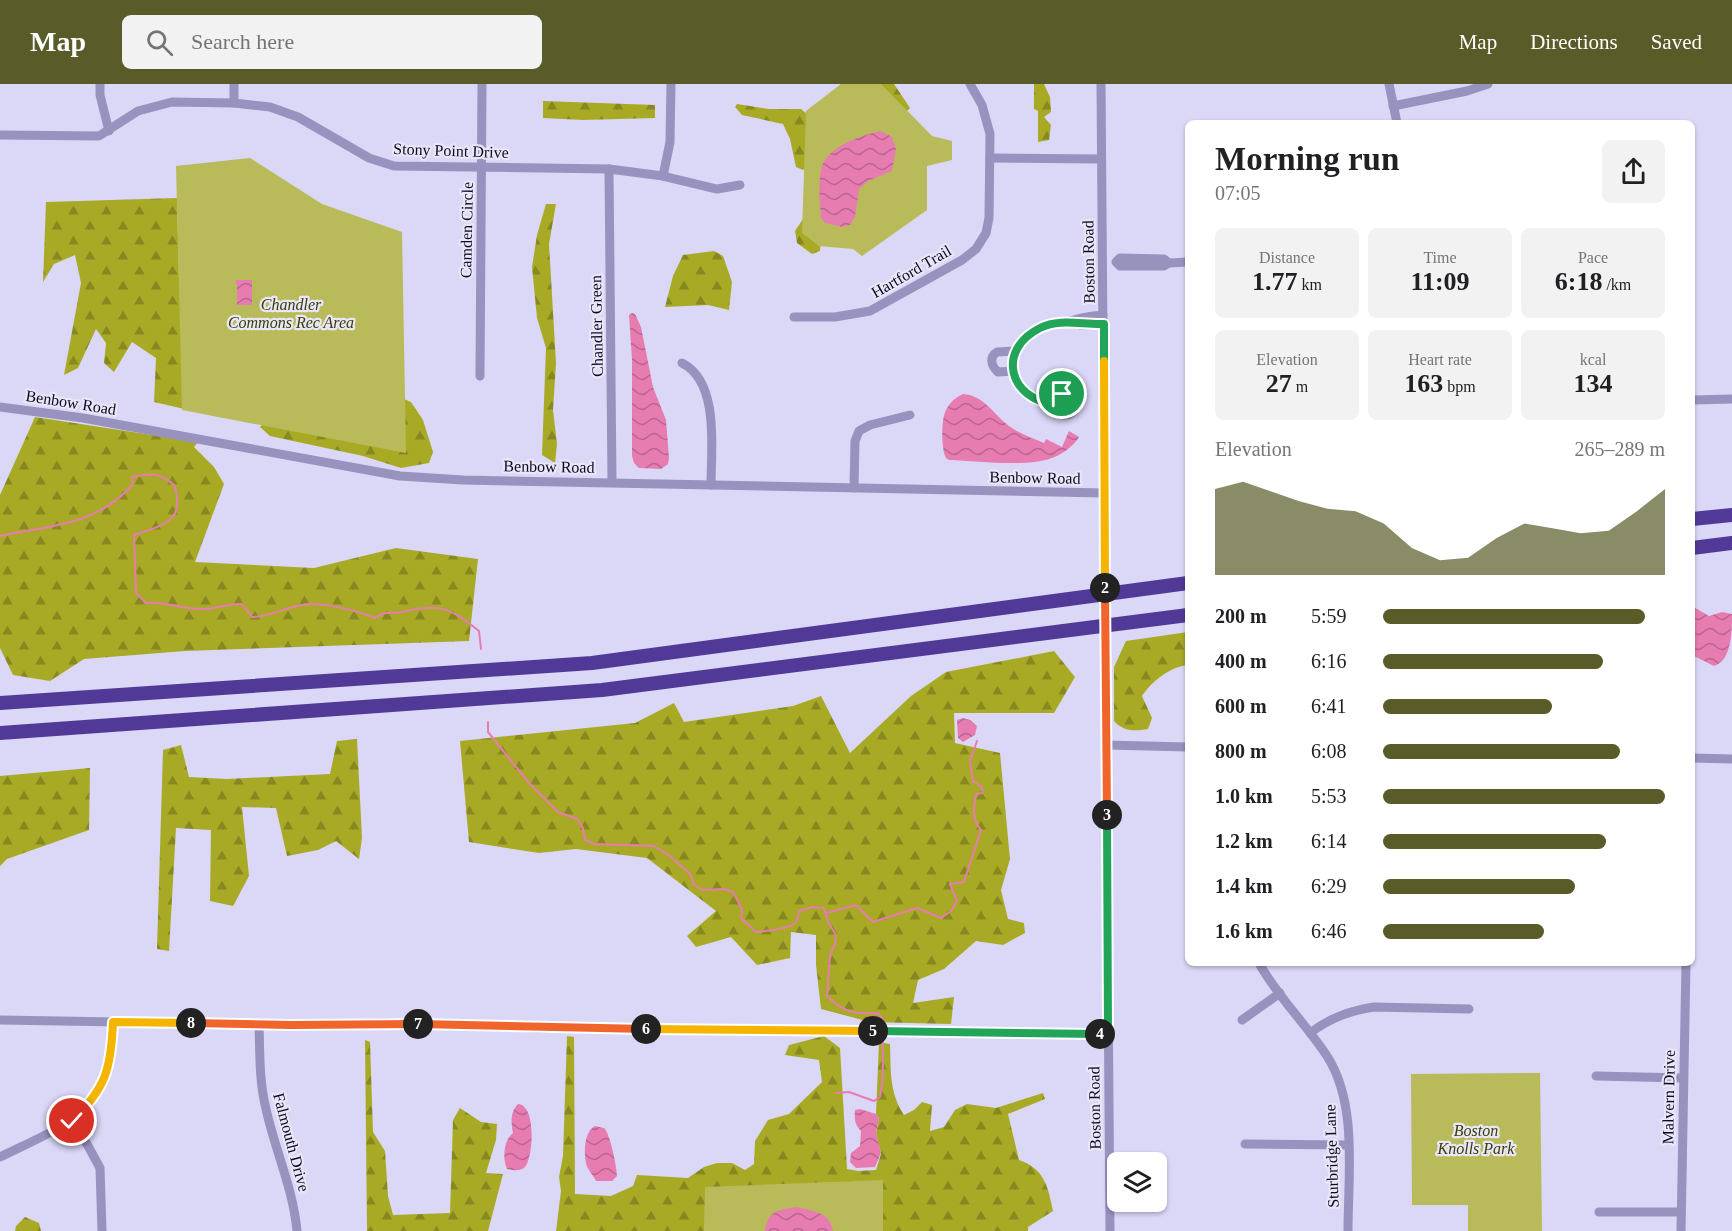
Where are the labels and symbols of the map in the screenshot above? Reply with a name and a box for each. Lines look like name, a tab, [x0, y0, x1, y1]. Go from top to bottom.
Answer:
street label: Stony Point Drive	[393, 140, 509, 162]
street label: Camden Circle	[457, 182, 476, 278]
street label: Boston Road	[1079, 220, 1098, 304]
street label: Hartford Trail	[868, 241, 955, 301]
street label: Chandler Green	[587, 275, 606, 377]
park label: Chandler Commons Rec Area	[228, 296, 354, 331]
pin	[1036, 368, 1087, 419]
street label: Benbow Road	[25, 387, 117, 418]
street label: Benbow Road	[503, 457, 595, 476]
street label: Benbow Road	[989, 468, 1081, 487]
pin: 2	[1090, 573, 1120, 603]
pin: 3	[1092, 800, 1122, 830]
pin: 8	[176, 1008, 206, 1038]
pin: 7	[403, 1009, 433, 1039]
pin: 6	[631, 1014, 661, 1044]
pin: 5	[858, 1016, 888, 1046]
pin: 4	[1085, 1019, 1115, 1049]
street label: Malvern Drive	[1659, 1050, 1678, 1144]
street label: Boston Road	[1085, 1066, 1104, 1150]
street label: Falmouth Drive	[270, 1091, 313, 1193]
pin	[46, 1095, 97, 1146]
street label: Sturbridge Lane	[1321, 1104, 1343, 1208]
park label: Boston Knolls Park	[1437, 1122, 1515, 1157]

